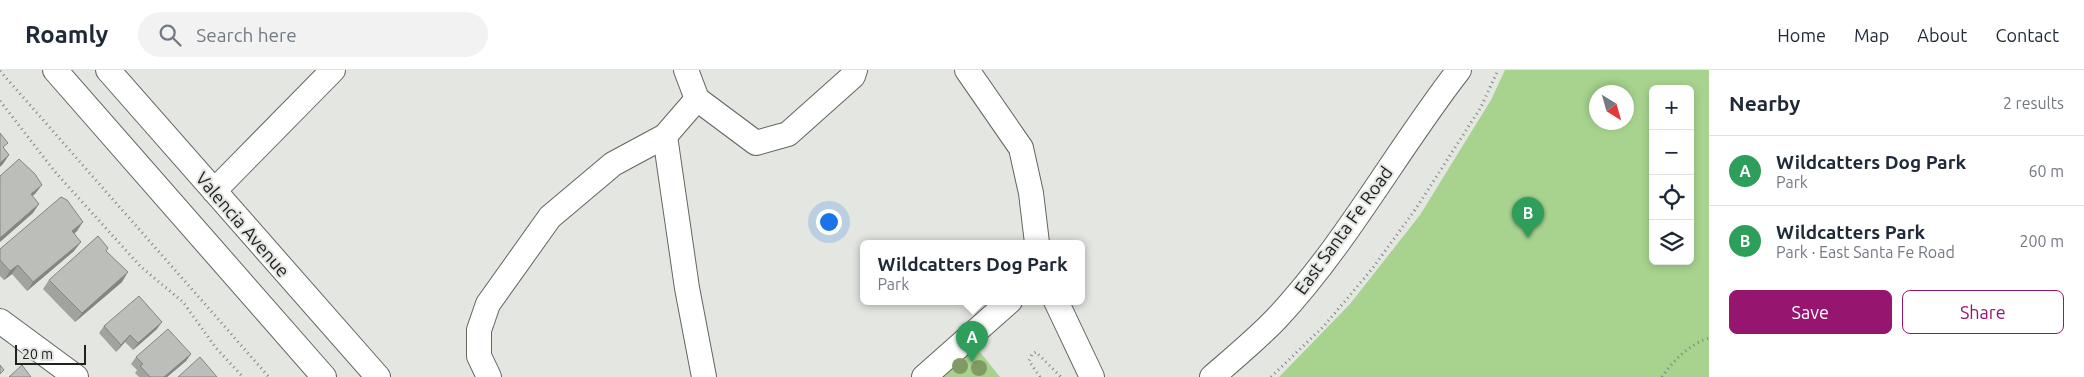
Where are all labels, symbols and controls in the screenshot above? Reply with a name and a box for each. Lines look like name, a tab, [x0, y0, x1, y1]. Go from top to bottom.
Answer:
search box	[138, 12, 488, 57]
text: Roamly	[25, 21, 108, 48]
icon: search	[156, 21, 184, 49]
text: Search here	[196, 24, 297, 46]
text: Home	[1777, 25, 1826, 45]
text: Map	[1854, 25, 1889, 45]
text: About	[1917, 25, 1967, 45]
text: Contact	[1995, 25, 2059, 45]
north arrow	[1589, 85, 1634, 130]
map controls	[1649, 85, 1694, 265]
button: +	[1649, 85, 1694, 130]
text: Nearby	[1729, 91, 1800, 115]
text: 2 results	[2003, 94, 2064, 112]
button: −	[1649, 130, 1694, 175]
text: Wildcatters Dog Park	[1776, 151, 1966, 173]
street label: East Santa Fe Road	[1290, 162, 1396, 298]
text: A	[1739, 162, 1751, 180]
text: 60 m	[2028, 162, 2064, 180]
street label: Valencia Avenue	[192, 168, 294, 280]
text: Park	[1776, 173, 1808, 191]
button: locate	[1649, 175, 1694, 220]
pin: B	[1512, 197, 1544, 238]
your location	[816, 209, 842, 235]
button: layers	[1649, 220, 1694, 265]
text: Wildcatters Park	[1776, 221, 1925, 243]
text: B	[1740, 232, 1750, 250]
text: 200 m	[2019, 232, 2064, 250]
popup	[860, 240, 1085, 305]
text: Park · East Santa Fe Road	[1776, 243, 1955, 261]
text: Wildcatters Dog Park	[877, 253, 1068, 275]
text: Park	[877, 275, 909, 293]
button: Save	[1729, 290, 1892, 334]
button: Share	[1902, 290, 2064, 334]
pin: A	[956, 321, 988, 362]
scale bar	[15, 342, 86, 365]
text: 20 m	[22, 346, 53, 362]

